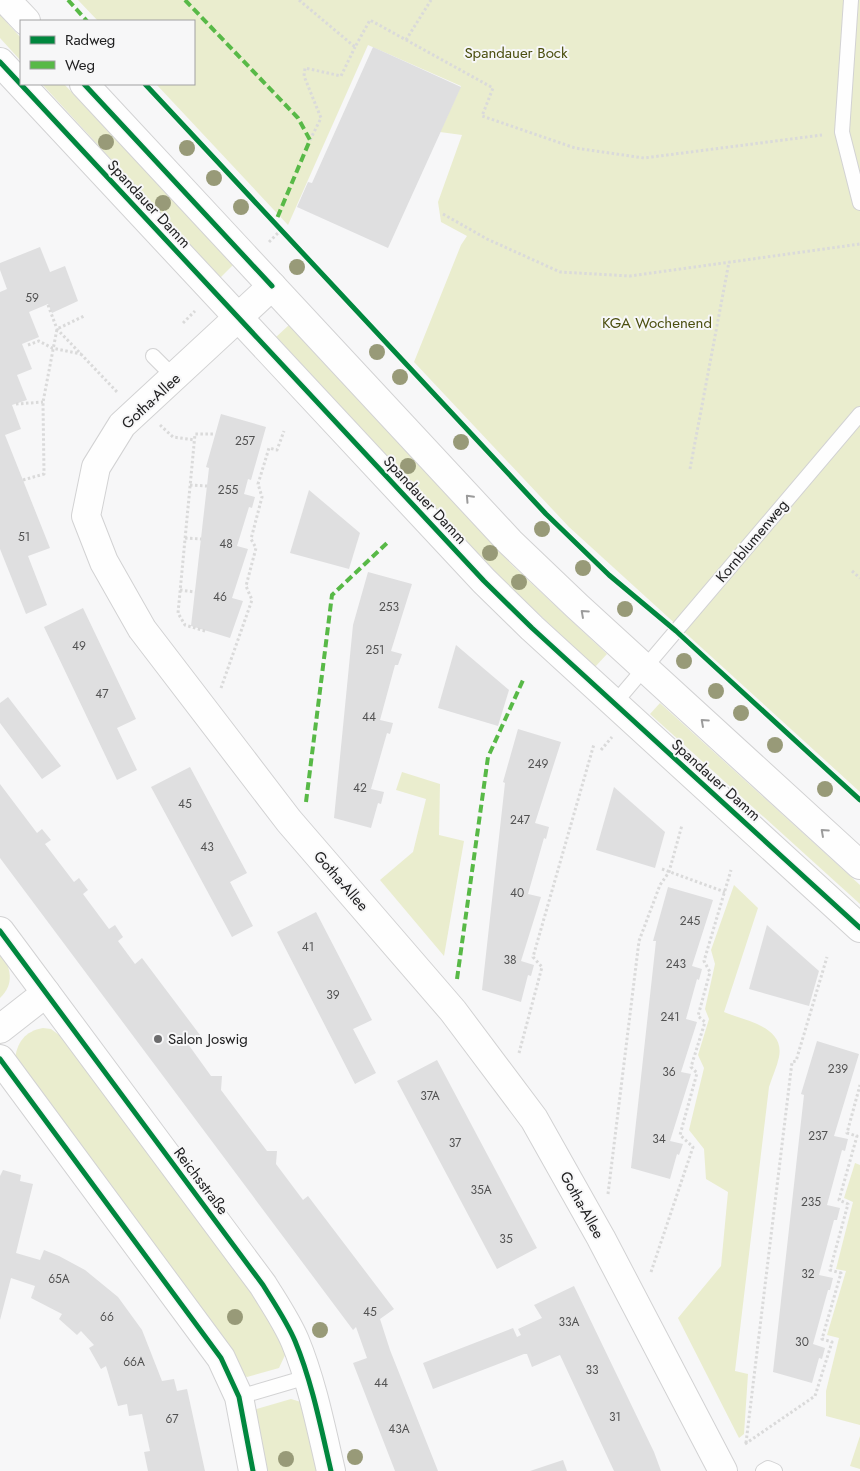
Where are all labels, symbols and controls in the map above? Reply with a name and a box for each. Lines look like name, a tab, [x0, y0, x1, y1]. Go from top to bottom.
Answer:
legend	[20, 20, 195, 85]
text: Radweg	[65, 29, 115, 51]
park label: Spandauer Bock	[464, 42, 568, 64]
text: Weg	[65, 54, 95, 76]
street label: Spandauer Damm	[102, 155, 196, 253]
house number: 59	[25, 289, 39, 307]
park label: KGA Wochenend	[602, 312, 712, 334]
street label: Gotha-Allee	[116, 368, 186, 434]
house number: 257	[235, 432, 256, 450]
street label: Spandauer Damm	[378, 451, 472, 549]
house number: 255	[218, 481, 238, 499]
one-way arrow	[466, 495, 475, 504]
street label: Kornblumenweg	[711, 495, 793, 587]
house number: 51	[18, 528, 30, 546]
house number: 48	[219, 535, 233, 553]
house number: 46	[213, 588, 227, 606]
house number: 253	[379, 598, 400, 616]
one-way arrow	[581, 610, 590, 619]
house number: 49	[72, 637, 86, 655]
house number: 251	[366, 641, 385, 659]
house number: 47	[95, 685, 109, 703]
house number: 44	[362, 708, 376, 726]
one-way arrow	[701, 719, 710, 728]
street label: Spandauer Damm	[666, 734, 766, 826]
house number: 249	[528, 755, 548, 773]
house number: 42	[353, 779, 367, 797]
house number: 45	[178, 795, 192, 813]
house number: 247	[510, 811, 531, 829]
one-way arrow	[821, 829, 830, 838]
house number: 43	[200, 838, 214, 856]
street label: Gotha-Allee	[308, 846, 374, 916]
house number: 40	[510, 884, 524, 902]
house number: 245	[680, 912, 701, 930]
house number: 41	[302, 938, 314, 956]
house number: 38	[503, 951, 517, 969]
house number: 243	[666, 955, 687, 973]
house number: 39	[326, 986, 340, 1004]
house number: 241	[660, 1008, 680, 1026]
place label: Salon Joswig	[168, 1028, 248, 1050]
marker: Salon Joswig	[152, 1033, 164, 1045]
house number: 239	[828, 1060, 848, 1078]
house number: 36	[662, 1063, 676, 1081]
house number: 37A	[420, 1087, 440, 1105]
house number: 237	[808, 1127, 828, 1145]
house number: 34	[652, 1130, 666, 1148]
house number: 37	[449, 1134, 462, 1152]
street label: Reichsstraße	[168, 1143, 234, 1220]
street label: Gotha-Allee	[554, 1167, 610, 1243]
house number: 35A	[470, 1181, 492, 1199]
house number: 235	[801, 1193, 821, 1211]
house number: 35	[499, 1230, 513, 1248]
house number: 32	[801, 1265, 815, 1283]
house number: 65A	[48, 1270, 70, 1288]
house number: 45	[363, 1303, 377, 1321]
house number: 66	[100, 1308, 114, 1326]
house number: 33A	[559, 1313, 579, 1331]
house number: 30	[795, 1333, 809, 1351]
house number: 66A	[123, 1353, 145, 1371]
house number: 33	[585, 1361, 599, 1379]
house number: 44	[374, 1374, 388, 1392]
house number: 31	[609, 1408, 621, 1426]
house number: 67	[165, 1410, 179, 1428]
house number: 43A	[388, 1420, 410, 1438]

